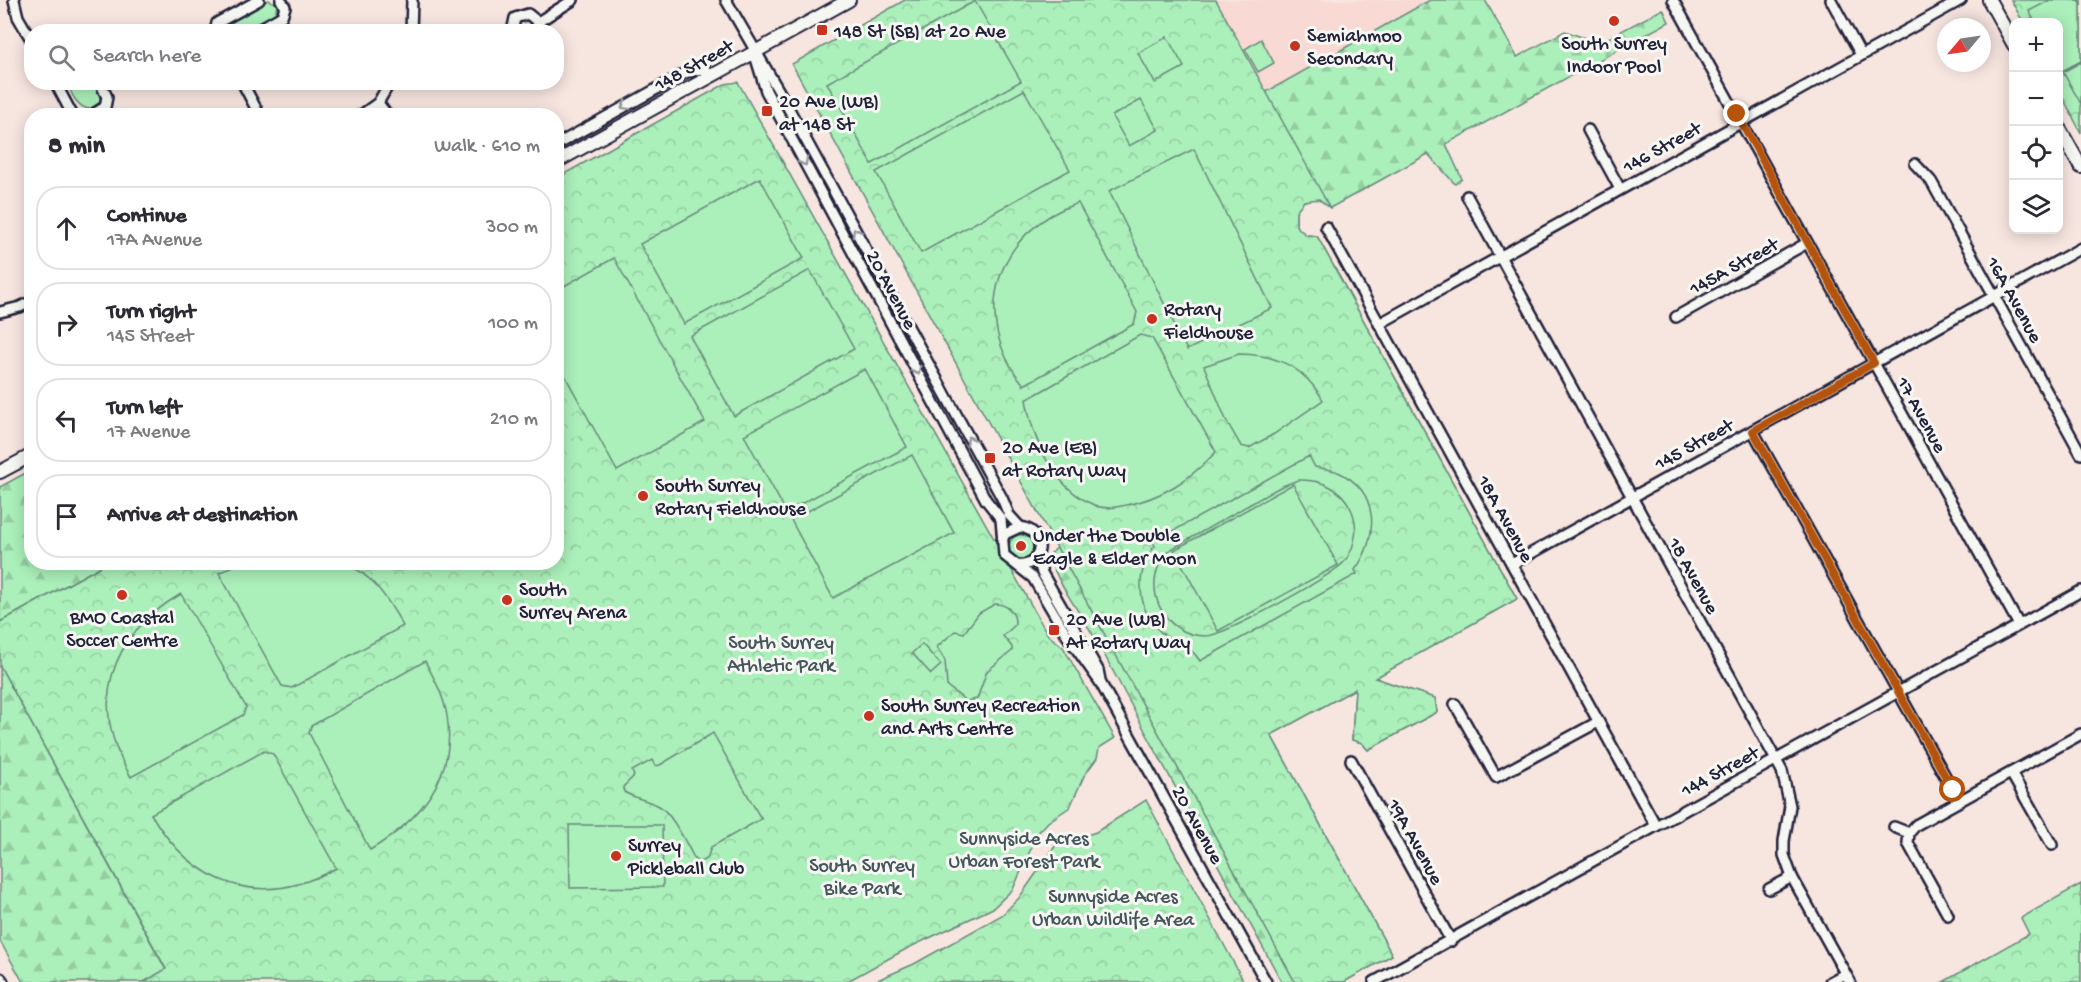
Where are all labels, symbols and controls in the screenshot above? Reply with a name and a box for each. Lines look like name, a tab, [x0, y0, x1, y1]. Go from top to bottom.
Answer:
marker: South Surrey Indoor Pool	[1607, 14, 1621, 28]
north arrow	[1937, 18, 1991, 72]
map controls	[2009, 18, 2063, 234]
button: +	[2009, 18, 2063, 72]
place label: 148 St (SB) at 20 Ave	[833, 22, 1006, 45]
marker: 148 St (SB) at 20 Ave	[815, 23, 829, 37]
search box	[24, 24, 564, 90]
place label: Semiahmoo Secondary	[1307, 26, 1402, 72]
place label: South Surrey Indoor Pool	[1561, 34, 1667, 80]
street label: 148 Street	[650, 35, 740, 99]
marker: Semiahmoo Secondary	[1288, 39, 1302, 53]
icon: search	[45, 41, 78, 74]
text: Search here	[93, 44, 201, 70]
button: −	[2009, 72, 2063, 126]
place label: 20 Ave (WB) at 148 St	[779, 92, 879, 138]
one-way arrow	[621, 99, 631, 111]
route end	[1723, 100, 1749, 126]
marker: 20 Ave (WB) at 148 St	[760, 104, 774, 118]
street label: 146 Street	[1619, 117, 1707, 180]
button: locate	[2009, 126, 2063, 180]
text: 8 min	[48, 132, 105, 163]
text: Walk · 610 m	[434, 136, 540, 159]
one-way arrow	[797, 156, 808, 167]
button: layers	[2009, 180, 2063, 234]
text: Continue	[107, 204, 187, 230]
icon: ahead	[50, 212, 83, 245]
text: 300 m	[486, 217, 538, 240]
one-way arrow	[852, 228, 863, 239]
text: 17A Avenue	[107, 230, 202, 253]
street label: 145A Street	[1685, 233, 1785, 302]
street label: 20 Avenue	[860, 247, 921, 335]
street label: 16A Avenue	[1979, 253, 2046, 348]
text: Turn right	[107, 300, 195, 326]
place label: Rotary Fieldhouse	[1163, 300, 1254, 346]
icon: right	[50, 308, 83, 341]
marker: Rotary Fieldhouse	[1145, 312, 1159, 326]
text: 100 m	[488, 313, 538, 336]
text: 145 Street	[107, 326, 193, 349]
one-way arrow	[910, 365, 921, 375]
street label: 17 Avenue	[1889, 373, 1951, 458]
text: Turn left	[107, 396, 181, 422]
icon: left	[50, 404, 83, 437]
text: 210 m	[490, 409, 538, 432]
street label: 145 Street	[1651, 414, 1740, 477]
text: 17 Avenue	[107, 422, 190, 445]
one-way arrow	[966, 436, 977, 446]
place label: 20 Ave (EB) at Rotary Way	[1002, 438, 1126, 484]
marker: 20 Ave (EB) at Rotary Way	[983, 451, 997, 465]
street label: 18A Avenue	[1470, 471, 1538, 568]
place label: South Surrey Rotary Fieldhouse	[655, 476, 807, 522]
marker: South Surrey Rotary Fieldhouse	[636, 489, 650, 503]
icon: arrive	[50, 500, 83, 533]
text: Arrive at destination	[107, 503, 297, 529]
place label: Under the Double Eagle & Elder Moon	[1033, 526, 1197, 572]
street label: 18 Avenue	[1661, 534, 1723, 620]
marker: Under the Double Eagle & Elder Moon	[1014, 539, 1028, 553]
place label: South Surrey Arena	[519, 580, 627, 626]
marker: BMO Coastal Soccer Centre	[115, 588, 129, 602]
marker: South Surrey Arena	[500, 593, 514, 607]
place label: BMO Coastal Soccer Centre	[66, 608, 178, 654]
place label: 20 Ave (WB) At Rotary Way	[1066, 610, 1191, 656]
marker: 20 Ave (WB) At Rotary Way	[1047, 623, 1061, 637]
park label: South Surrey Athletic Park	[727, 633, 837, 679]
place label: South Surrey Recreation and Arts Centre	[881, 696, 1080, 742]
marker: South Surrey Recreation and Arts Centre	[862, 709, 876, 723]
street label: 144 Street	[1677, 741, 1765, 804]
route start	[1939, 776, 1965, 802]
street label: 20 Avenue	[1165, 782, 1227, 869]
street label: 19A Avenue	[1380, 795, 1447, 890]
park label: Sunnyside Acres Urban Forest Park	[949, 829, 1102, 875]
place label: Surrey Pickleball Club	[627, 836, 745, 882]
marker: Surrey Pickleball Club	[609, 849, 623, 863]
park label: South Surrey Bike Park	[809, 856, 915, 902]
park label: Sunnyside Acres Urban Wildlife Area	[1032, 887, 1195, 933]

